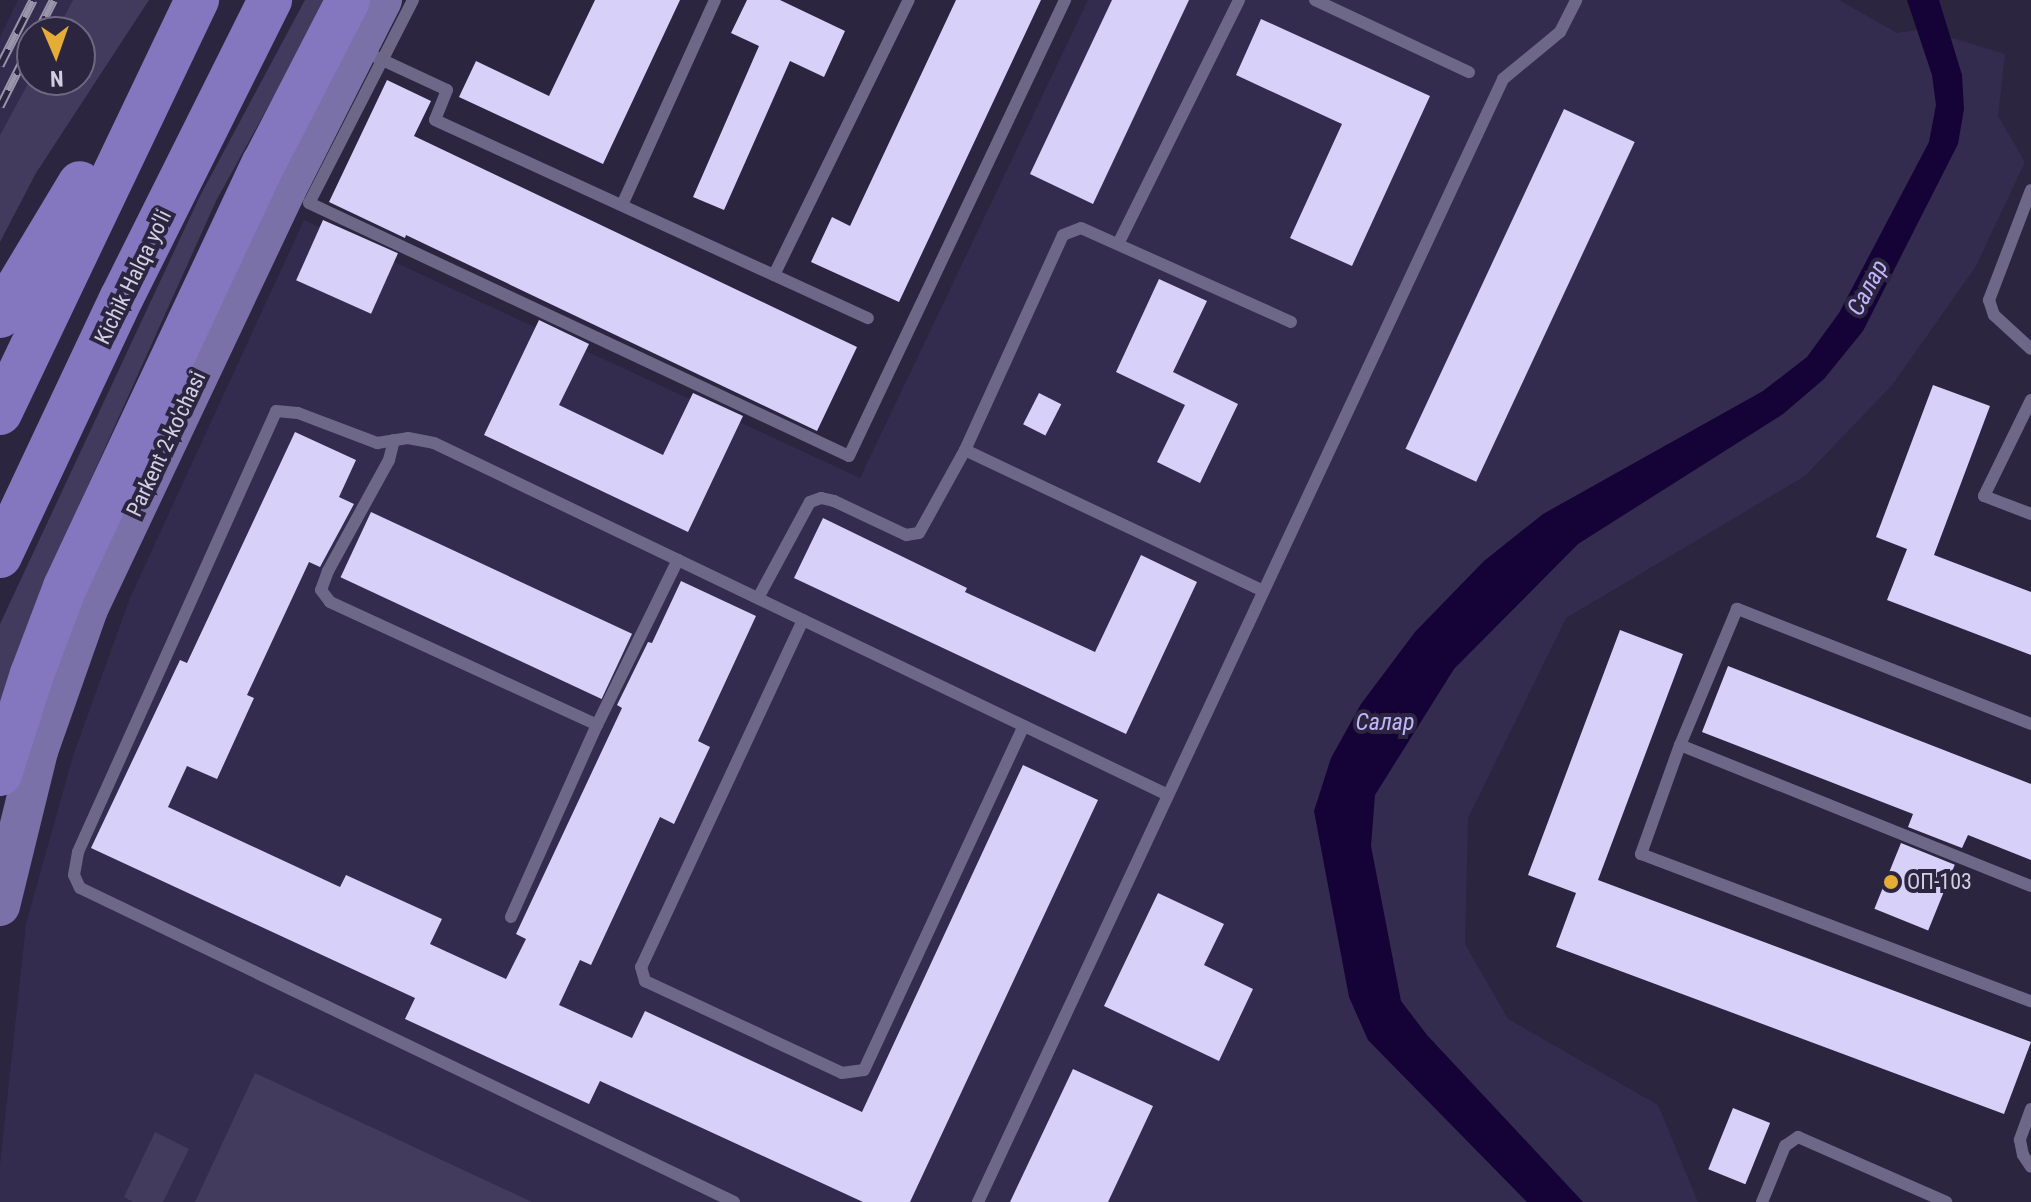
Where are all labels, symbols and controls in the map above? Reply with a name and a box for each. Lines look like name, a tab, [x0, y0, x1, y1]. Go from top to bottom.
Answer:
north arrow	[16, 16, 96, 96]
text: N	[50, 66, 64, 91]
street label: Kichik Halqa yo'li	[89, 206, 177, 348]
water label: Салар	[1841, 255, 1895, 321]
street label: Parkent 2-ko'chasi	[121, 367, 211, 521]
water label: Салар	[1356, 709, 1414, 737]
place label: ОП-103	[1907, 869, 1972, 895]
marker: ОП-103	[1882, 873, 1900, 891]

